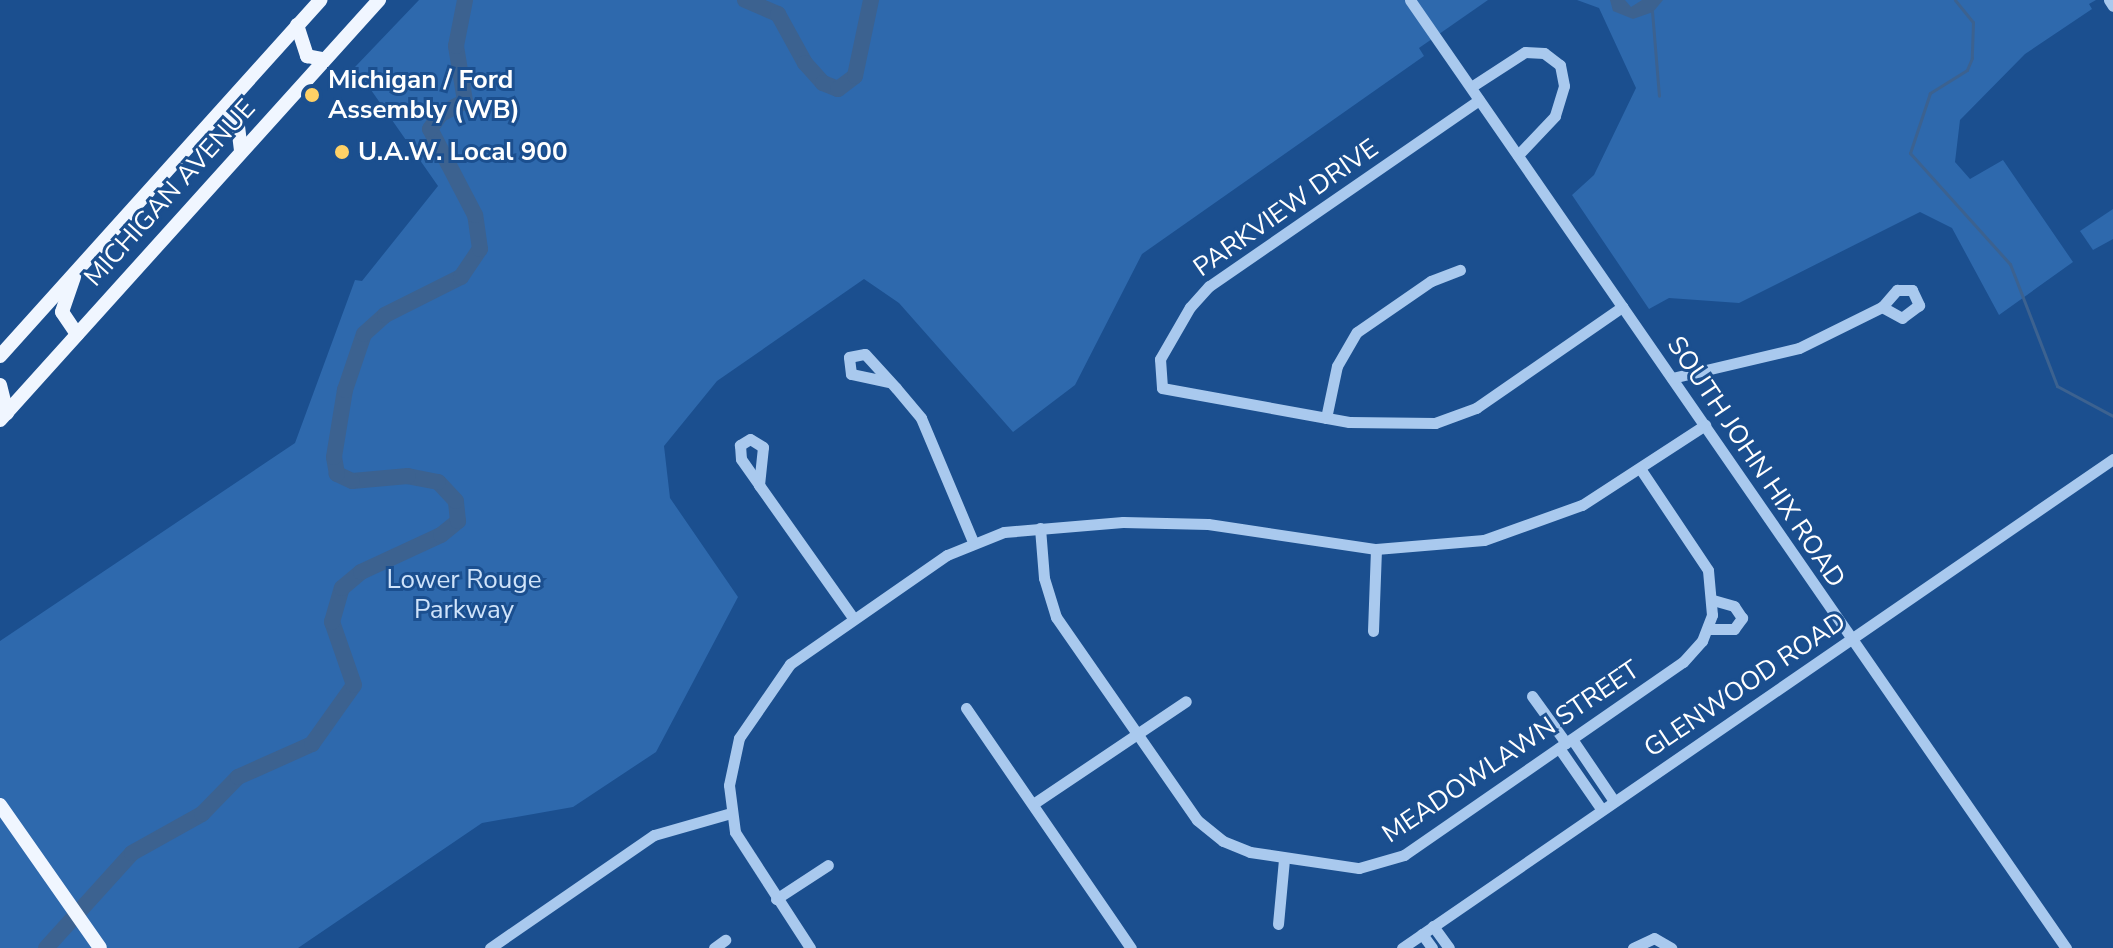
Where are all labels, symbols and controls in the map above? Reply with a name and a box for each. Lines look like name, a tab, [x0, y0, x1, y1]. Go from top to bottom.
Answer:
place label: Michigan / Ford Assembly (WB)	[328, 64, 520, 126]
marker: Michigan / Ford Assembly (WB)	[303, 86, 321, 104]
street label: MICHIGAN AVENUE	[78, 93, 262, 293]
street label: PARKVIEW DRIVE	[1188, 133, 1384, 283]
place label: U.A.W. Local 900	[358, 136, 567, 168]
marker: U.A.W. Local 900	[333, 143, 351, 161]
street label: SOUTH JOHN HIX ROAD	[1660, 330, 1852, 594]
park label: Lower Rouge Parkway	[387, 564, 541, 626]
street label: GLENWOOD ROAD	[1638, 606, 1852, 764]
street label: MEADOWLAWN STREET	[1377, 654, 1645, 850]

